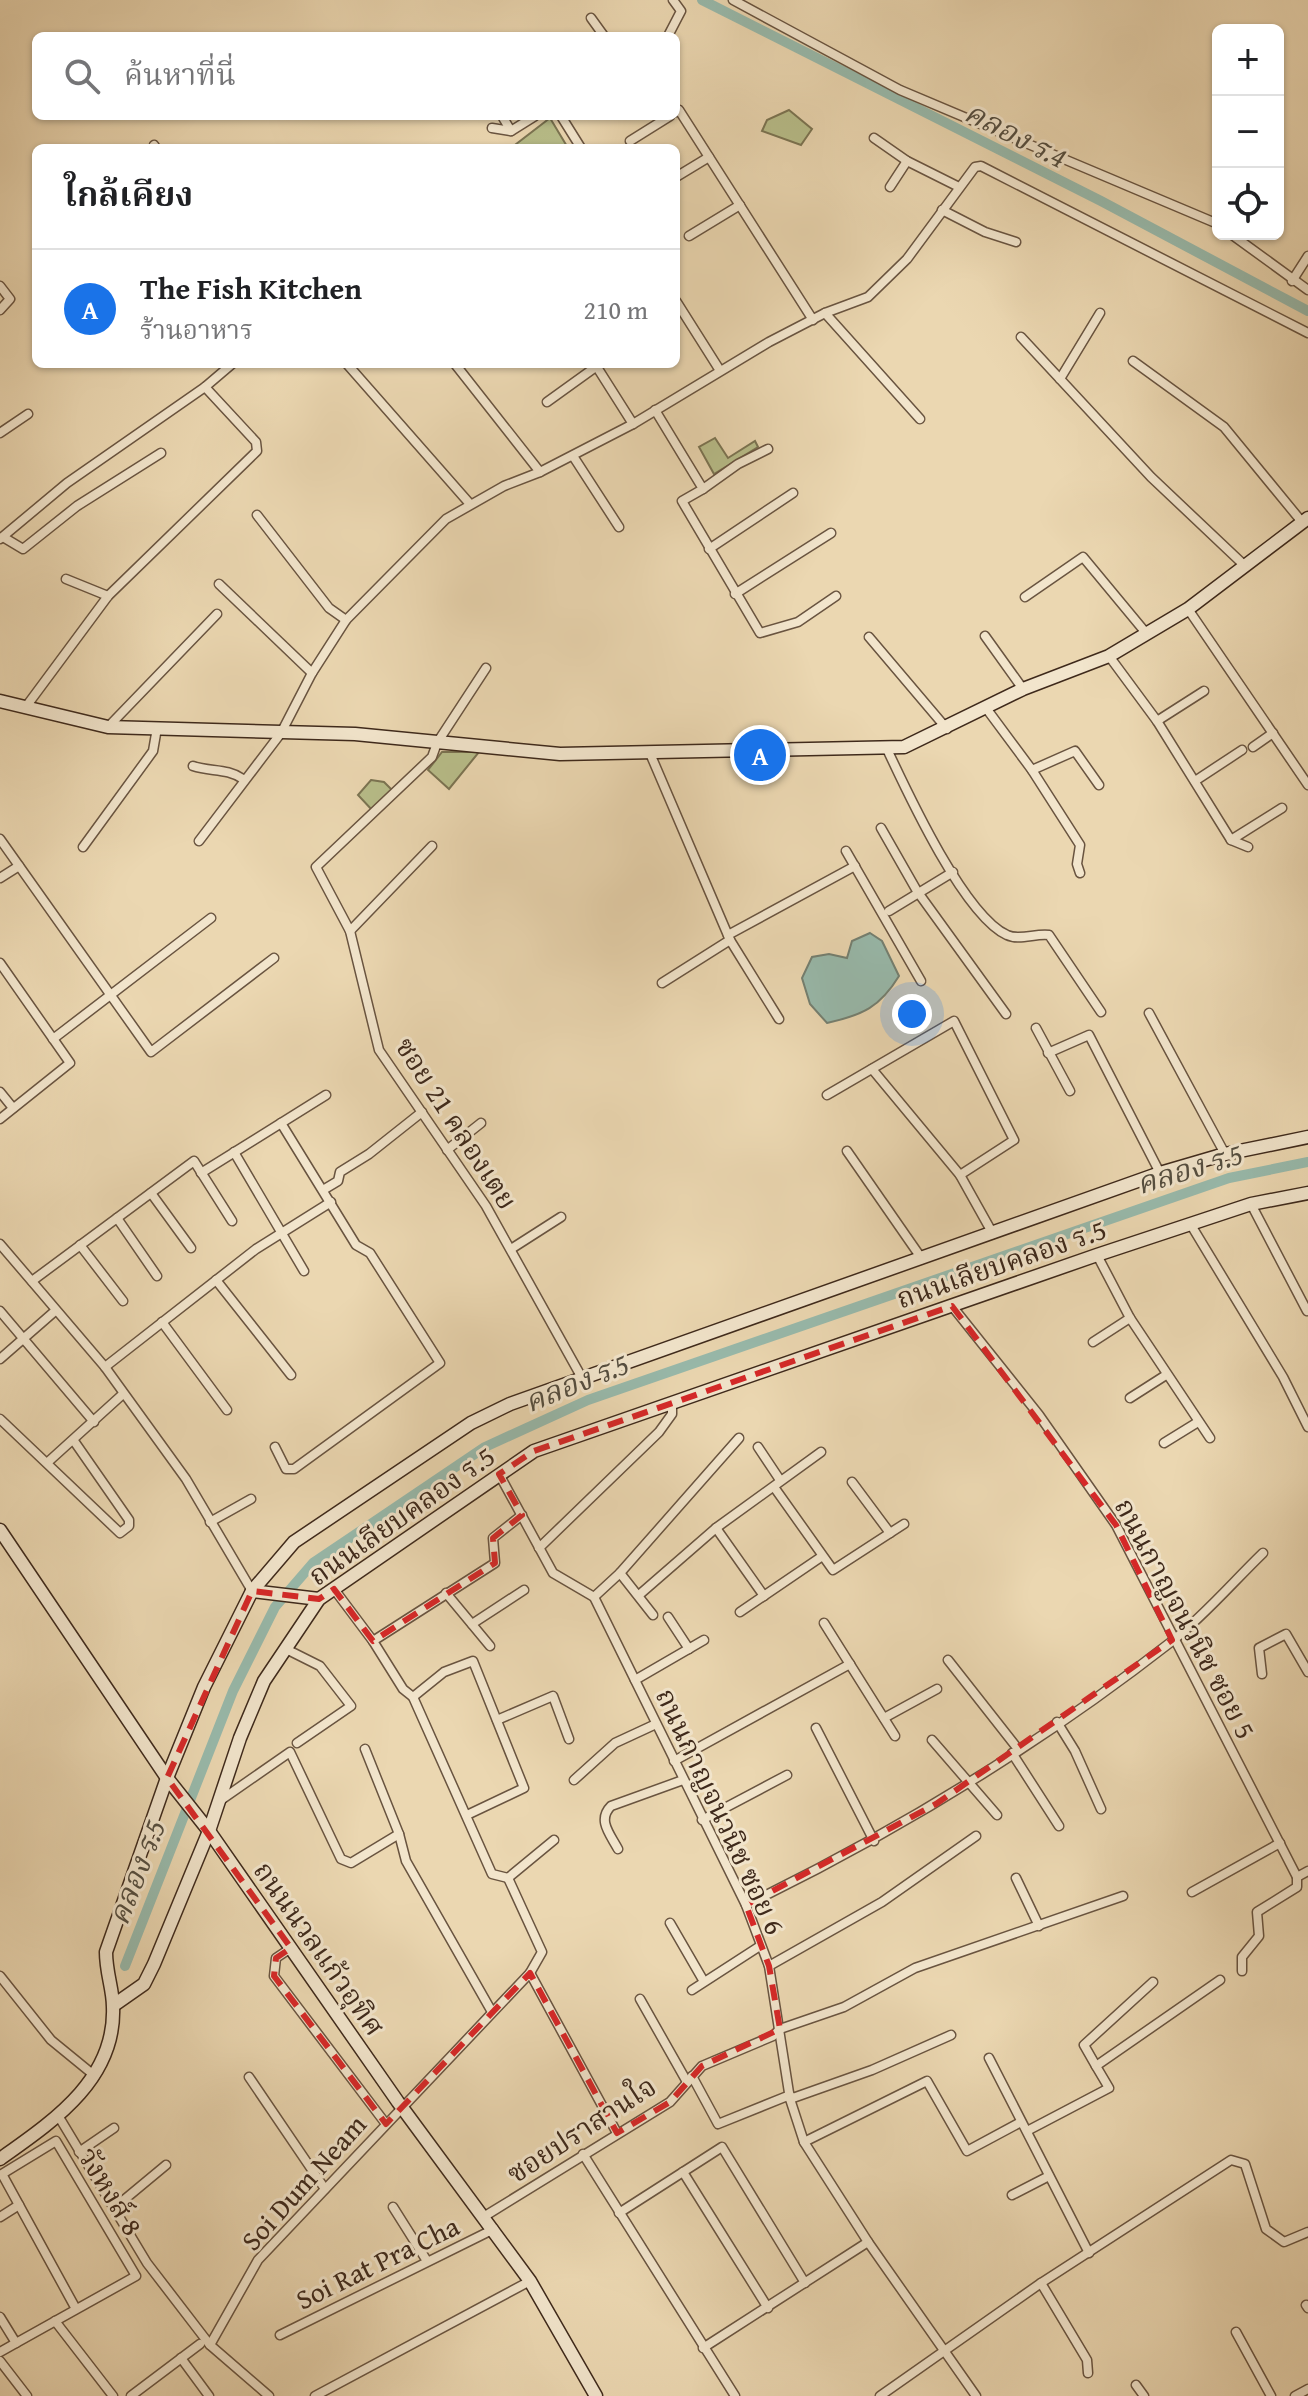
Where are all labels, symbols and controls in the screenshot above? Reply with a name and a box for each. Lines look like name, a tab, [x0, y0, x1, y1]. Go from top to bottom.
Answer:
map controls	[1212, 24, 1284, 240]
button: +	[1212, 24, 1284, 96]
search box	[32, 32, 680, 120]
text: ค้นหาที่นี่	[124, 52, 236, 96]
icon: search	[60, 54, 104, 98]
water label: คลอง ร.4	[957, 90, 1075, 178]
button: −	[1212, 96, 1284, 168]
button: locate	[1212, 168, 1284, 240]
text: ใกล้เคียง	[64, 169, 193, 218]
text: The Fish Kitchen	[140, 266, 362, 310]
text: A	[82, 290, 98, 329]
text: 210 m	[583, 290, 648, 329]
text: ร้านอาหาร	[140, 310, 253, 349]
pin: A	[734, 725, 786, 785]
your location	[892, 994, 932, 1034]
street label: ซอย 21 คลองเตย	[386, 1029, 528, 1217]
water label: คลอง ร.5	[1130, 1131, 1248, 1205]
street label: ถนนเลียบคลอง ร.5	[890, 1208, 1112, 1318]
water label: คลอง ร.5	[517, 1341, 635, 1423]
street label: ถนนเลียบคลอง ร.5	[299, 1435, 503, 1595]
street label: ถนนกาญจนวนิช ซอย 5	[1105, 1490, 1267, 1746]
street label: ถนนกาญจนวนิช ซอย 6	[646, 1681, 796, 1941]
water label: คลอง ร.5	[96, 1813, 176, 1931]
street label: ถนนนวลแก้วอุทิศ	[244, 1852, 396, 2044]
street label: ซอยปราสานใจ	[498, 2065, 664, 2193]
street label: Soi Dum Neam	[231, 2105, 375, 2259]
street label: วังหงส์ 8	[68, 2139, 154, 2243]
street label: Soi Rat Pra Cha	[288, 2204, 466, 2319]

